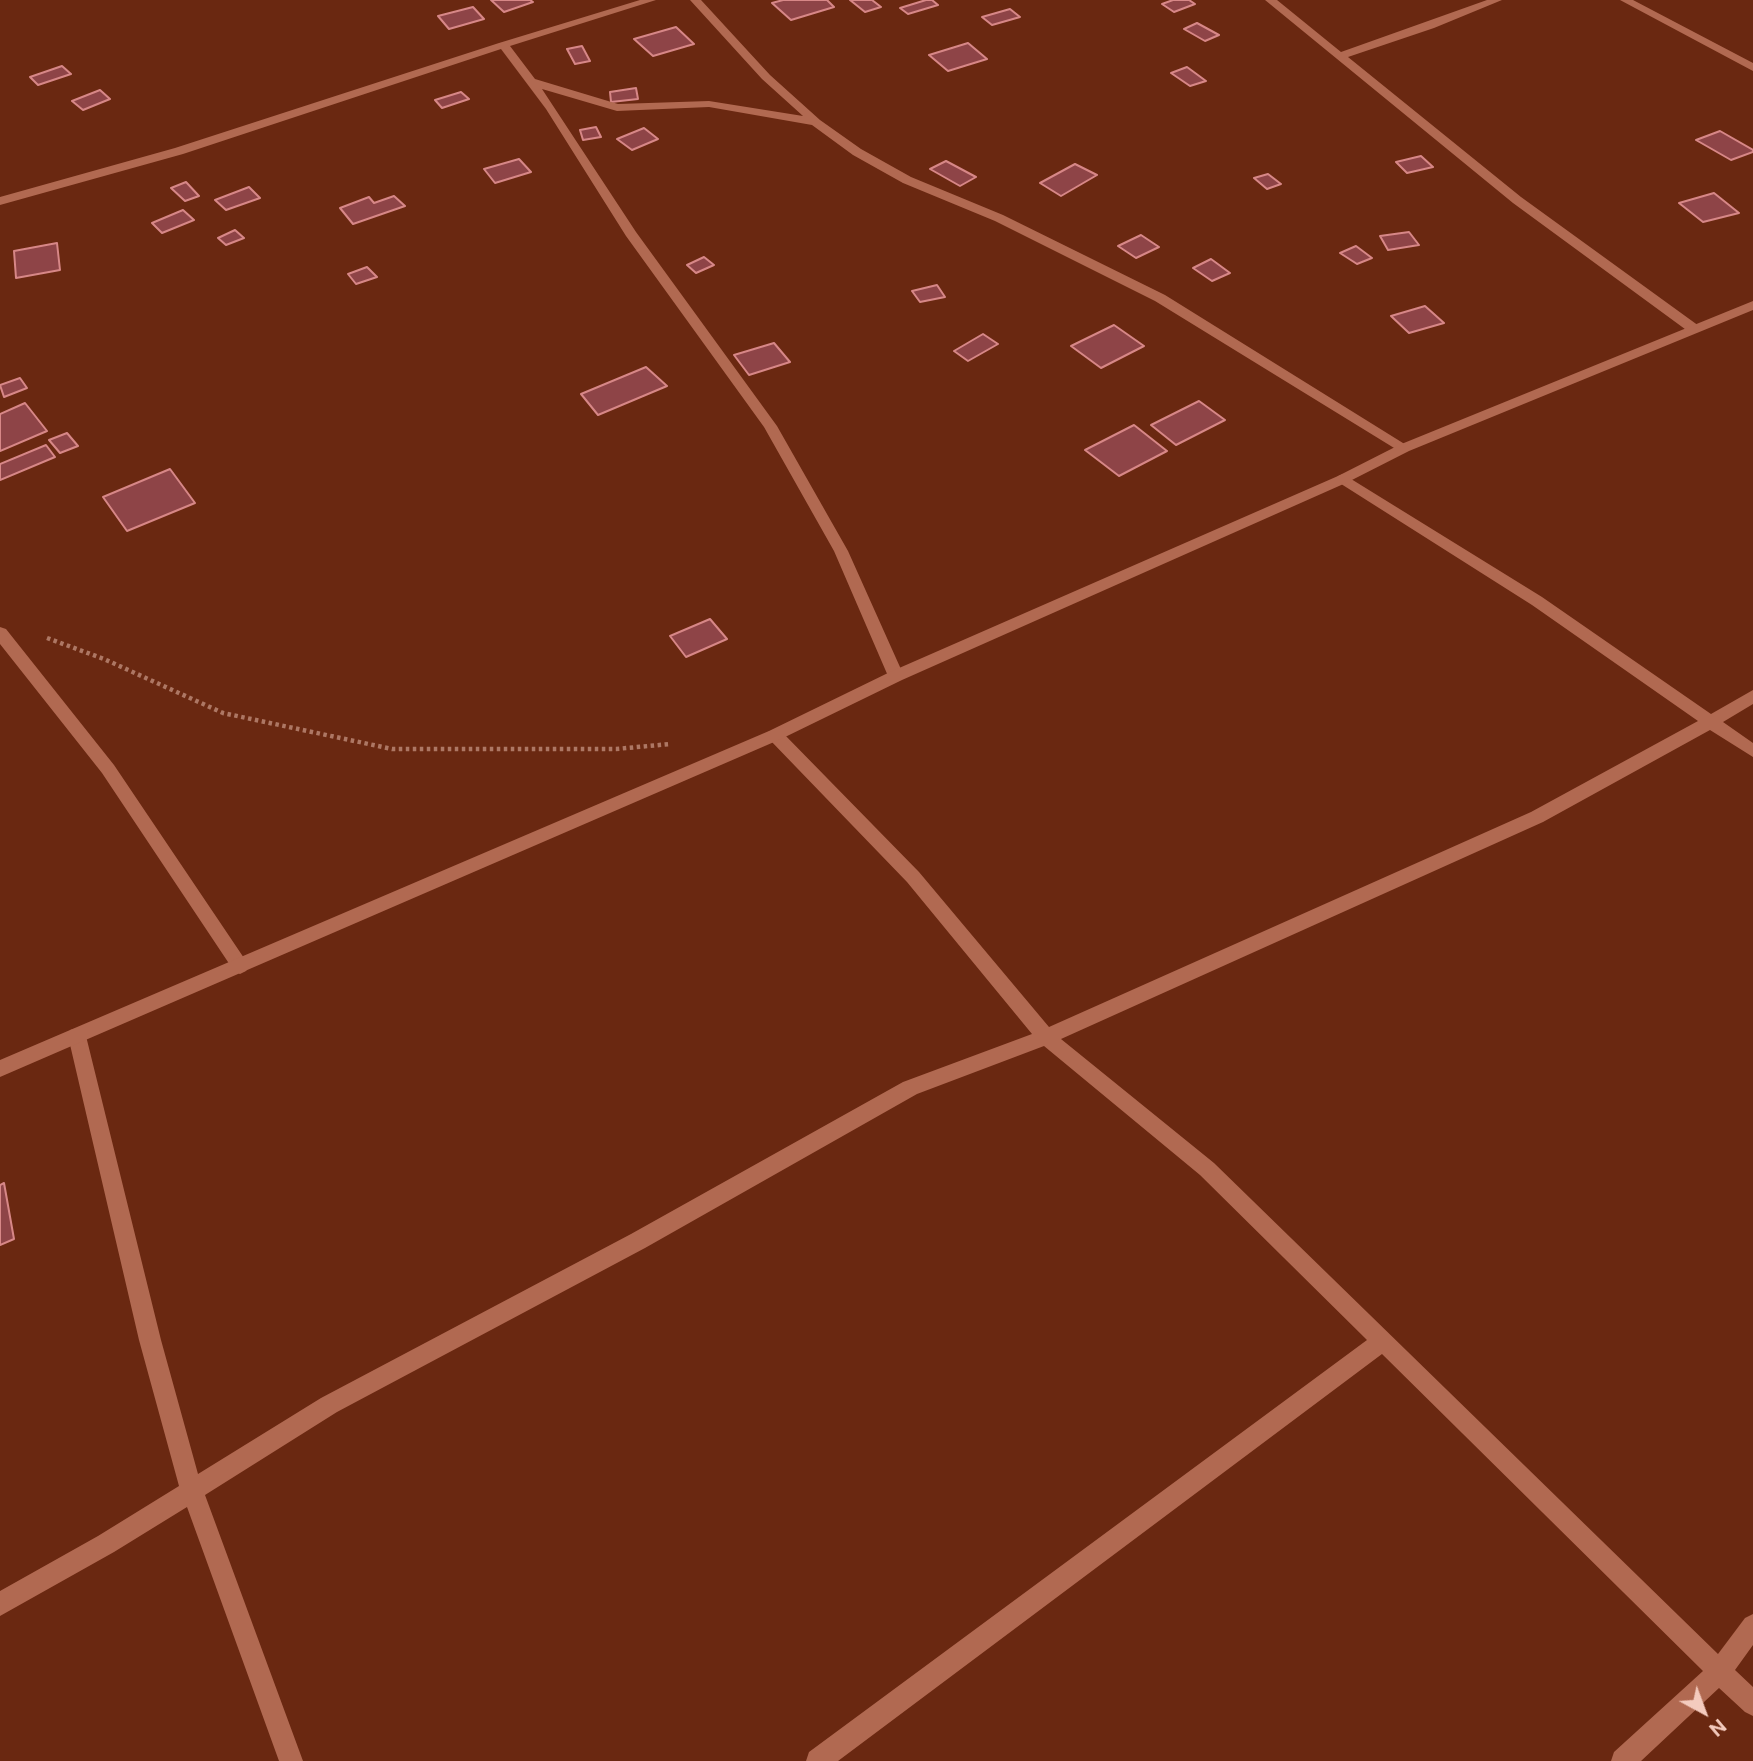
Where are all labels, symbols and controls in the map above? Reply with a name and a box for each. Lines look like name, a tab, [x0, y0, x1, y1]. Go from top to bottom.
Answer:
north arrow	[1669, 1677, 1739, 1747]
text: N	[1705, 1715, 1731, 1741]

